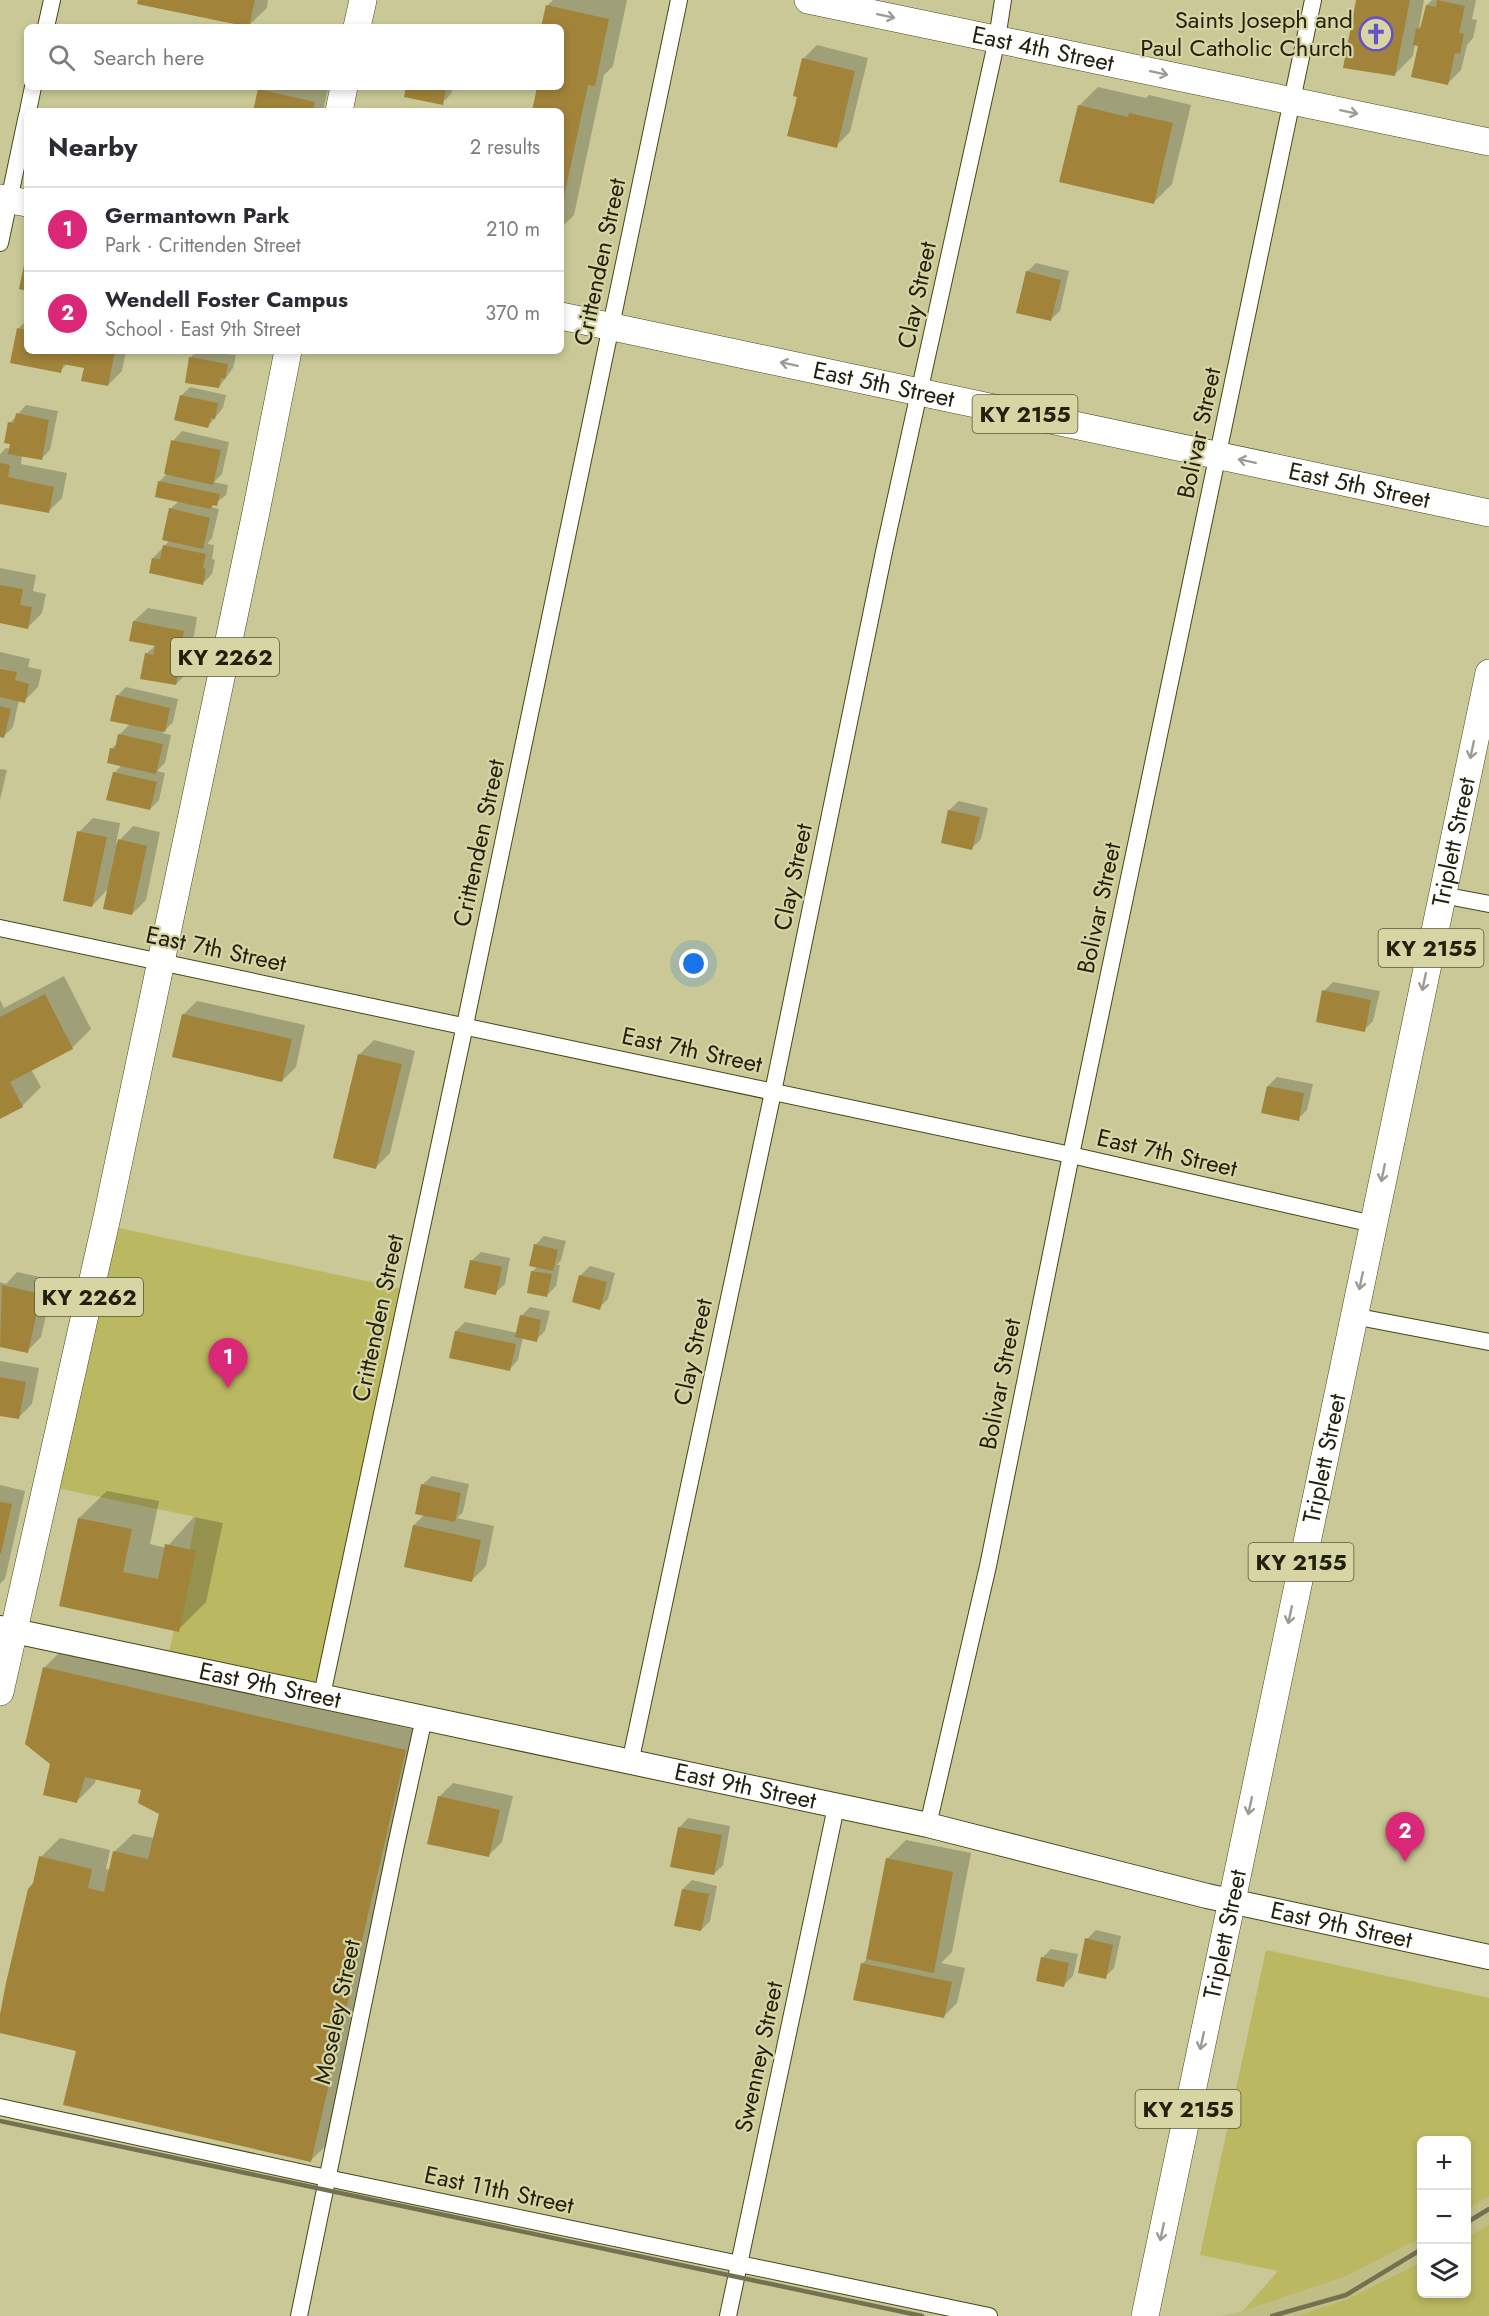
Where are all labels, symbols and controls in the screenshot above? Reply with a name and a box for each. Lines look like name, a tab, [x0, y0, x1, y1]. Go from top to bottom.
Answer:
place label: Saints Joseph and Paul Catholic Church	[1140, 2, 1353, 65]
one-way arrow	[875, 11, 895, 22]
church icon: Saints Joseph and Paul Catholic Church	[1358, 16, 1394, 52]
street label: East 4th Street	[969, 17, 1117, 80]
search box	[24, 24, 564, 90]
icon: search	[45, 41, 78, 74]
text: Search here	[93, 41, 204, 73]
one-way arrow	[1149, 67, 1168, 79]
one-way arrow	[1339, 107, 1358, 118]
text: Nearby	[48, 128, 137, 166]
text: 2 results	[470, 133, 540, 162]
street label: Crittenden Street	[565, 175, 634, 349]
text: Germantown Park	[105, 199, 289, 231]
text: 1	[62, 215, 73, 244]
text: 210 m	[486, 215, 540, 244]
text: Park · Crittenden Street	[105, 231, 301, 260]
street label: Clay Street	[888, 238, 945, 352]
text: Wendell Foster Campus	[105, 283, 348, 315]
text: 2	[61, 299, 74, 328]
text: 370 m	[485, 299, 540, 328]
text: School · East 9th Street	[105, 315, 300, 344]
street label: East 5th Street	[810, 352, 958, 416]
one-way arrow	[780, 358, 799, 369]
street label: Bolivar Street	[1168, 364, 1230, 502]
road number: KY 2155	[972, 395, 1078, 433]
street label: East 5th Street	[1285, 453, 1434, 517]
one-way arrow	[1238, 455, 1257, 466]
road number: KY 2262	[171, 638, 279, 676]
one-way arrow	[1466, 741, 1478, 760]
street label: Crittenden Street	[444, 756, 513, 930]
street label: Triplett Street	[1423, 774, 1484, 910]
street label: Clay Street	[764, 820, 821, 934]
street label: Bolivar Street	[1068, 839, 1130, 977]
street label: East 7th Street	[143, 917, 290, 981]
road number: KY 2155	[1378, 929, 1484, 967]
your location	[679, 949, 708, 978]
one-way arrow	[1417, 973, 1429, 992]
street label: East 7th Street	[619, 1018, 766, 1082]
street label: East 7th Street	[1094, 1119, 1241, 1186]
one-way arrow	[1377, 1163, 1389, 1182]
street label: Crittenden Street	[343, 1231, 412, 1405]
one-way arrow	[1354, 1271, 1366, 1290]
road number: KY 2262	[35, 1278, 143, 1316]
street label: Clay Street	[664, 1295, 721, 1409]
street label: Bolivar Street	[970, 1315, 1029, 1453]
pin: 1	[208, 1338, 248, 1388]
street label: Triplett Street	[1293, 1390, 1355, 1526]
road number: KY 2155	[1248, 1543, 1354, 1581]
one-way arrow	[1284, 1605, 1295, 1625]
street label: East 9th Street	[196, 1653, 344, 1717]
street label: East 9th Street	[671, 1754, 820, 1818]
one-way arrow	[1244, 1796, 1255, 1816]
pin: 2	[1386, 1812, 1424, 1862]
street label: Triplett Street	[1194, 1866, 1255, 2002]
street label: East 9th Street	[1267, 1892, 1416, 1957]
street label: Moseley Street	[304, 1936, 369, 2087]
street label: Swenney Street	[725, 1978, 792, 2136]
one-way arrow	[1195, 2031, 1207, 2050]
road number: KY 2155	[1136, 2090, 1240, 2128]
map controls	[1417, 2136, 1471, 2298]
button: +	[1417, 2136, 1471, 2190]
street label: East 11th Street	[421, 2157, 577, 2222]
button: −	[1417, 2190, 1471, 2244]
one-way arrow	[1156, 2222, 1167, 2241]
button: layers	[1417, 2244, 1471, 2298]

